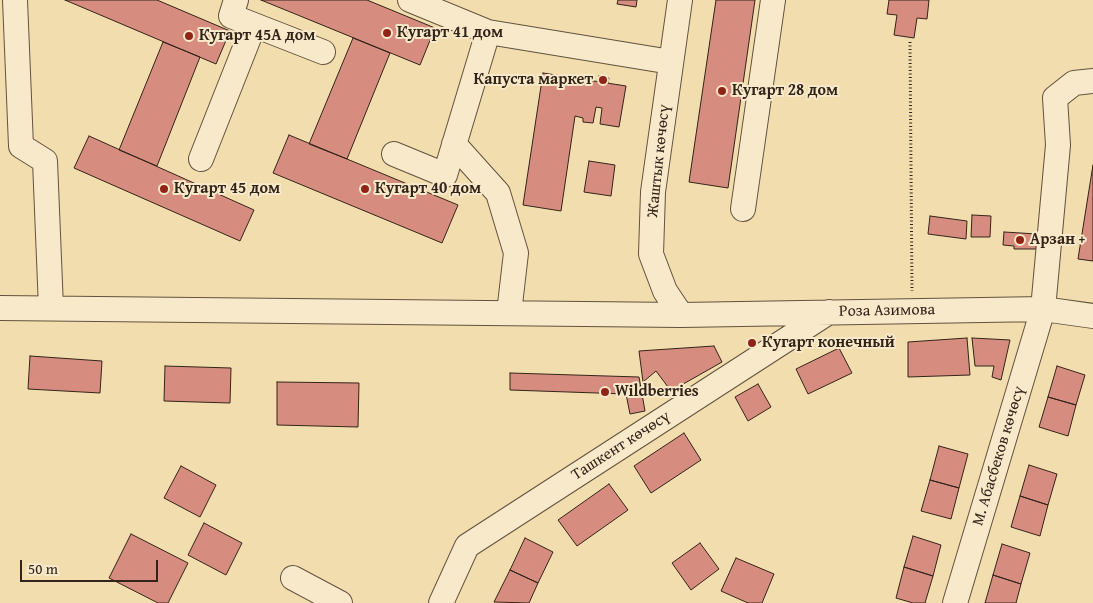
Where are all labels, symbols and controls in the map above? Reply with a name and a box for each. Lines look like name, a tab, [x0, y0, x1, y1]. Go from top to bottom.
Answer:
place label: Кугарт 41 дом	[397, 23, 503, 43]
place label: Кугарт 45А дом	[199, 26, 315, 46]
marker: Кугарт 41 дом	[381, 27, 393, 39]
marker: Кугарт 45А дом	[183, 30, 195, 42]
place label: Капуста маркет	[474, 70, 593, 90]
marker: Капуста маркет	[597, 74, 609, 86]
place label: Кугарт 28 дом	[732, 81, 838, 101]
marker: Кугарт 28 дом	[716, 85, 728, 97]
street label: Жаштык көчөсү	[644, 104, 674, 218]
place label: Кугарт 45 дом	[174, 179, 280, 199]
place label: Кугарт 40 дом	[375, 179, 481, 199]
marker: Кугарт 45 дом	[158, 183, 170, 195]
marker: Кугарт 40 дом	[359, 183, 371, 195]
place label: Арзан +	[1030, 230, 1085, 250]
marker: Арзан +	[1014, 234, 1026, 246]
street label: Роза Азимова	[839, 301, 935, 321]
place label: Кугарт конечный	[762, 333, 895, 353]
marker: Кугарт конечный	[746, 337, 758, 349]
place label: Wildberries	[615, 382, 699, 402]
street label: М. Абасбеков көчөсү	[969, 384, 1029, 528]
marker: Wildberries	[599, 386, 611, 398]
street label: Ташкент көчөсү	[568, 407, 674, 485]
scale bar	[22, 550, 160, 582]
text: 50 m	[28, 558, 58, 579]

